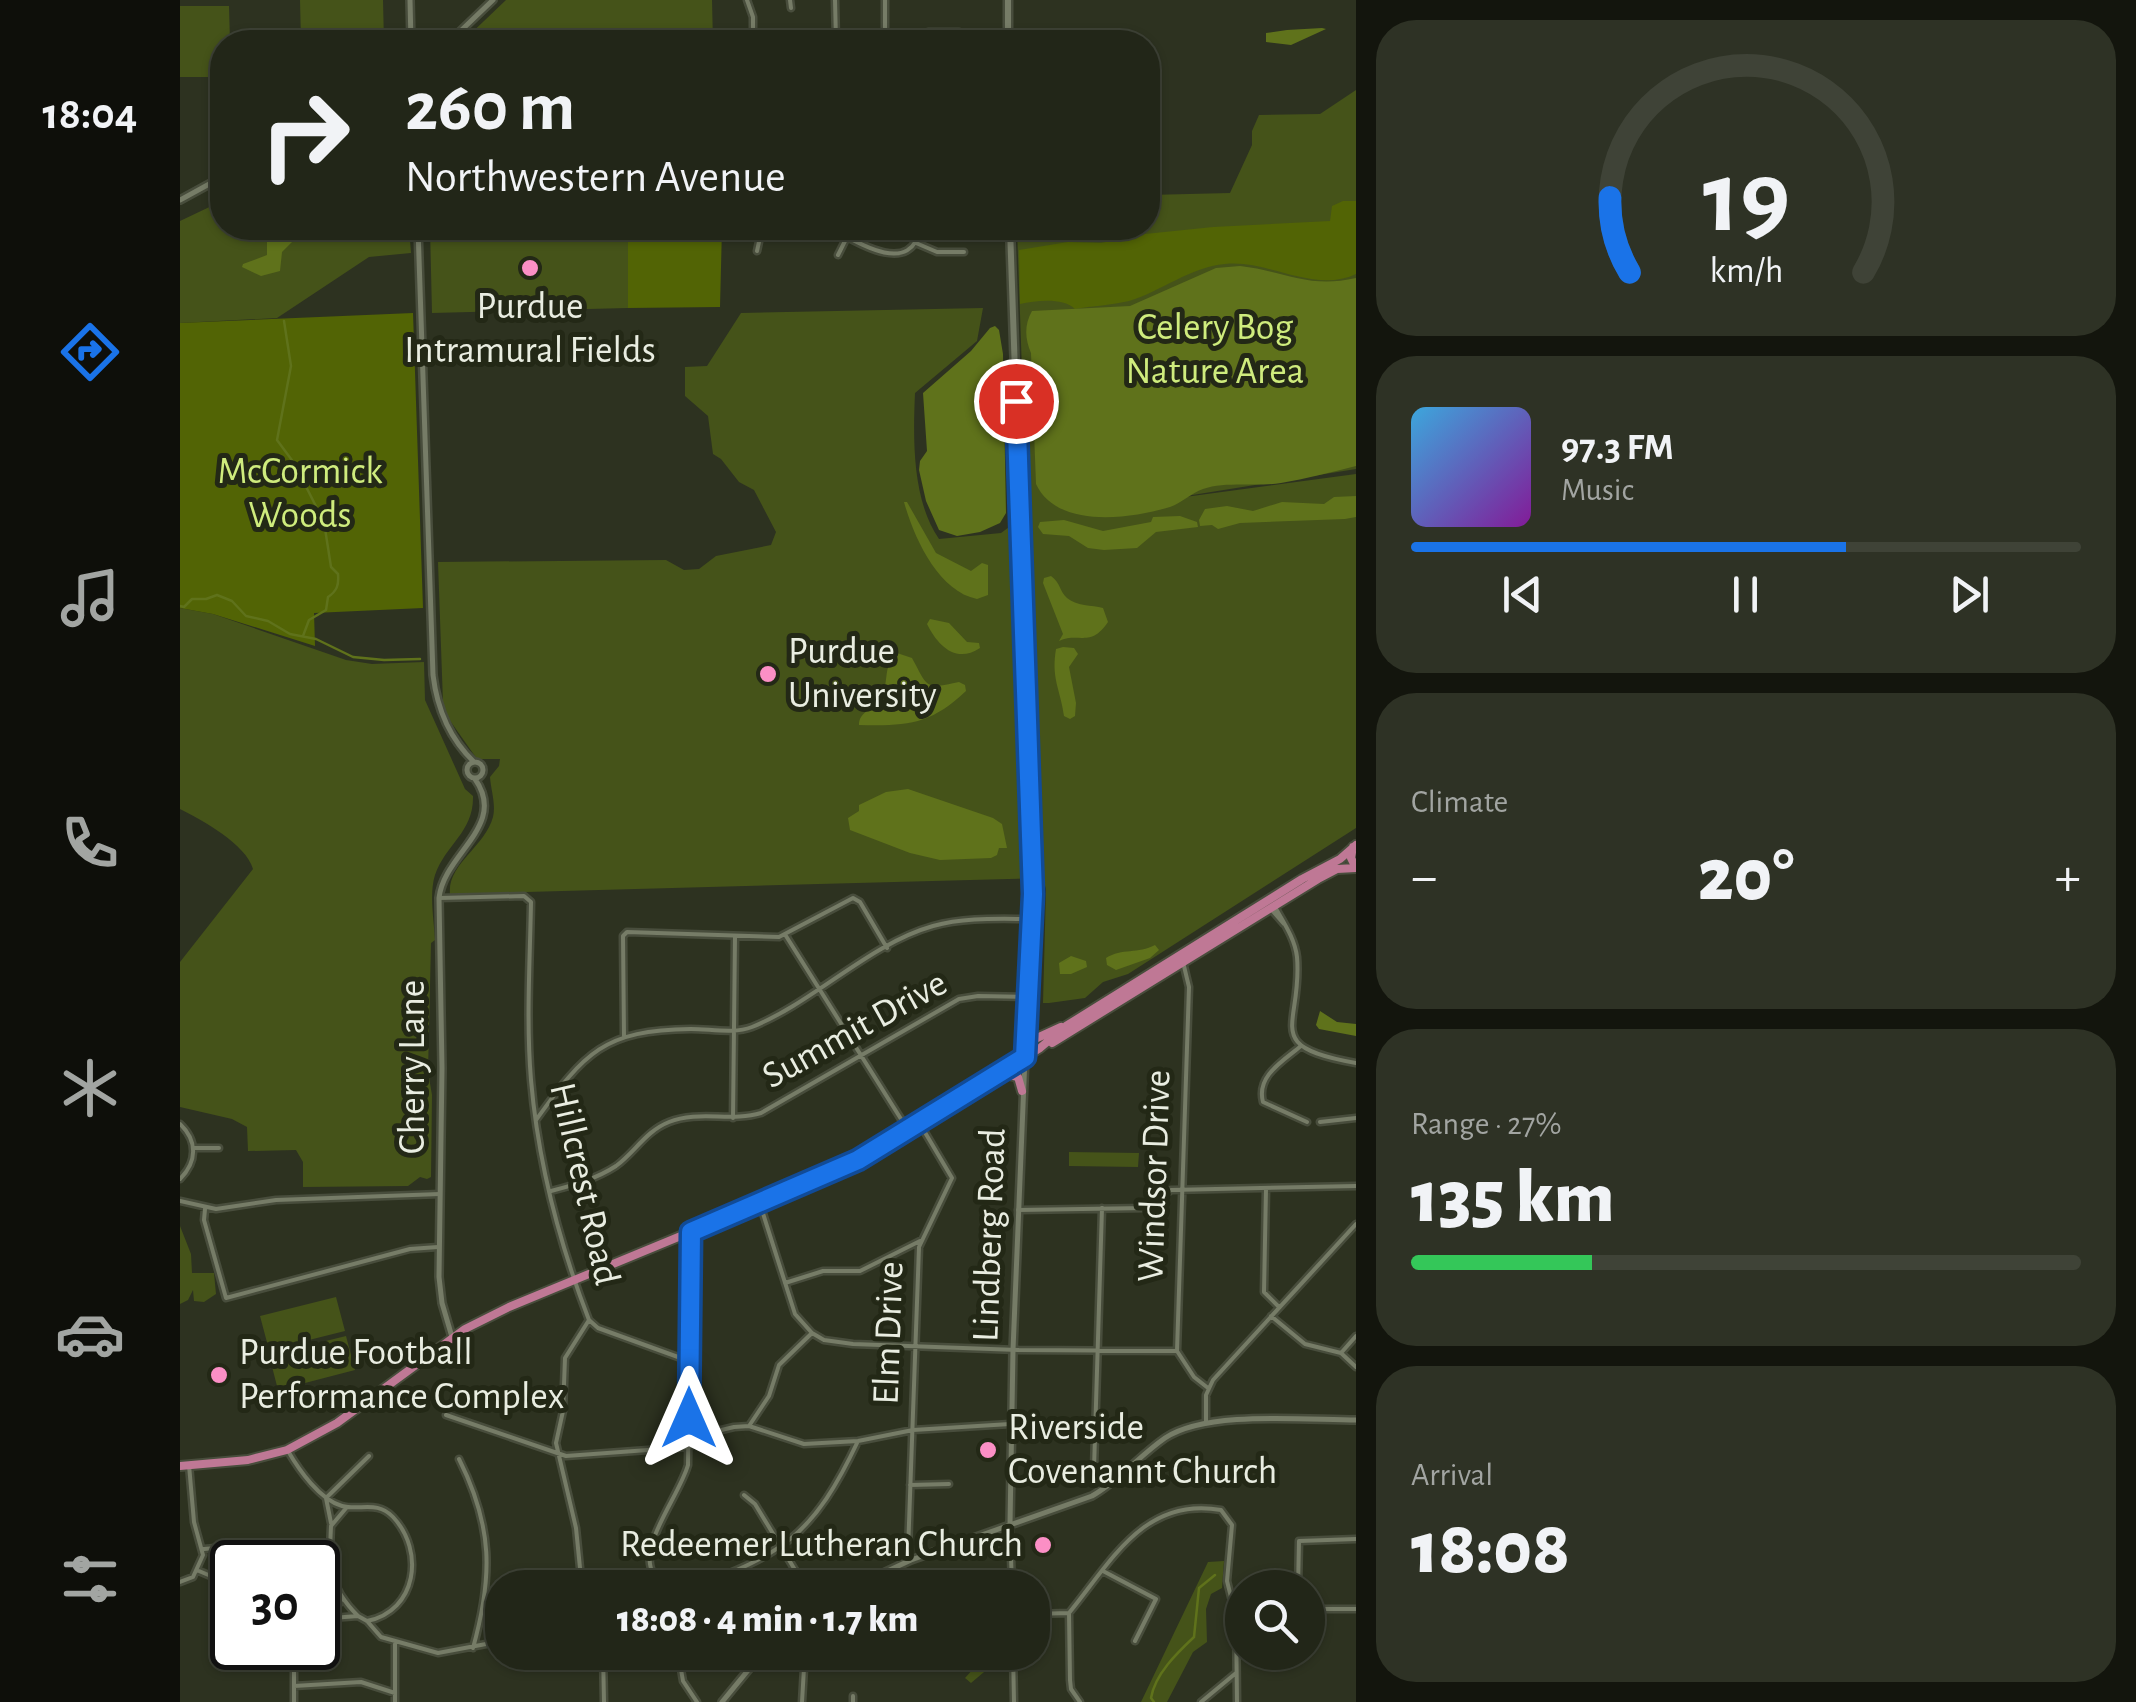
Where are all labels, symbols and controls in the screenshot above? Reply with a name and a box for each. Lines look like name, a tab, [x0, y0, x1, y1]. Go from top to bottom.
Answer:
icon: right	[240, 70, 370, 200]
text: 260 m	[405, 73, 575, 143]
text: 18:04	[43, 92, 137, 137]
text: 19	[1702, 147, 1790, 251]
text: Northwestern Avenue	[405, 155, 786, 200]
text: km/h	[1709, 253, 1783, 289]
marker: Purdue Intramural Fields	[519, 257, 541, 279]
place label: Purdue Intramural Fields	[404, 288, 656, 370]
park label: Celery Bog Nature Area	[1126, 309, 1304, 391]
icon: directions	[55, 317, 125, 387]
pin	[974, 359, 1059, 444]
icon: arrive	[989, 374, 1044, 429]
text: 97.3 FM	[1561, 429, 1674, 467]
park label: McCormick Woods	[218, 453, 383, 535]
text: Music	[1561, 474, 1634, 506]
icon: music	[55, 563, 125, 633]
icon: previous	[1495, 567, 1550, 622]
icon: pause	[1718, 567, 1773, 622]
icon: next	[1942, 567, 1997, 622]
place label: Purdue University	[788, 633, 937, 715]
marker: Purdue University	[757, 663, 779, 685]
text: Climate	[1411, 786, 1508, 818]
icon: phone	[55, 808, 125, 878]
text: 20°	[1698, 839, 1794, 914]
text: −	[1411, 850, 1437, 905]
text: +	[2055, 850, 2081, 905]
street label: Summit Drive	[757, 964, 953, 1096]
street label: Cherry Lane	[394, 980, 432, 1154]
icon: climate	[55, 1053, 125, 1123]
street label: Windsor Drive	[1132, 1069, 1178, 1283]
street label: Hillcrest Road	[542, 1079, 626, 1289]
text: Range · 27%	[1411, 1108, 1562, 1140]
street label: Lindberg Road	[967, 1127, 1013, 1343]
text: 135 km	[1411, 1161, 1615, 1236]
street label: Elm Drive	[868, 1261, 910, 1405]
icon: car	[55, 1299, 125, 1369]
place label: Purdue Football Performance Complex	[239, 1334, 564, 1416]
marker: Purdue Football Performance Complex	[208, 1364, 230, 1386]
position arrow	[637, 1366, 741, 1470]
place label: Riverside Covenannt Church	[1008, 1409, 1277, 1491]
marker: Riverside Covenannt Church	[977, 1439, 999, 1461]
text: Arrival	[1411, 1459, 1493, 1491]
text: 18:08	[1411, 1512, 1570, 1587]
place label: Redeemer Lutheran Church	[620, 1526, 1023, 1564]
marker: Redeemer Lutheran Church	[1032, 1534, 1054, 1556]
speed limit sign: 30	[210, 1540, 340, 1670]
icon: filters	[55, 1544, 125, 1614]
map controls	[1225, 1570, 1325, 1670]
button: search	[1225, 1570, 1325, 1670]
text: 18:08 · 4 min · 1.7 km	[617, 1601, 918, 1639]

